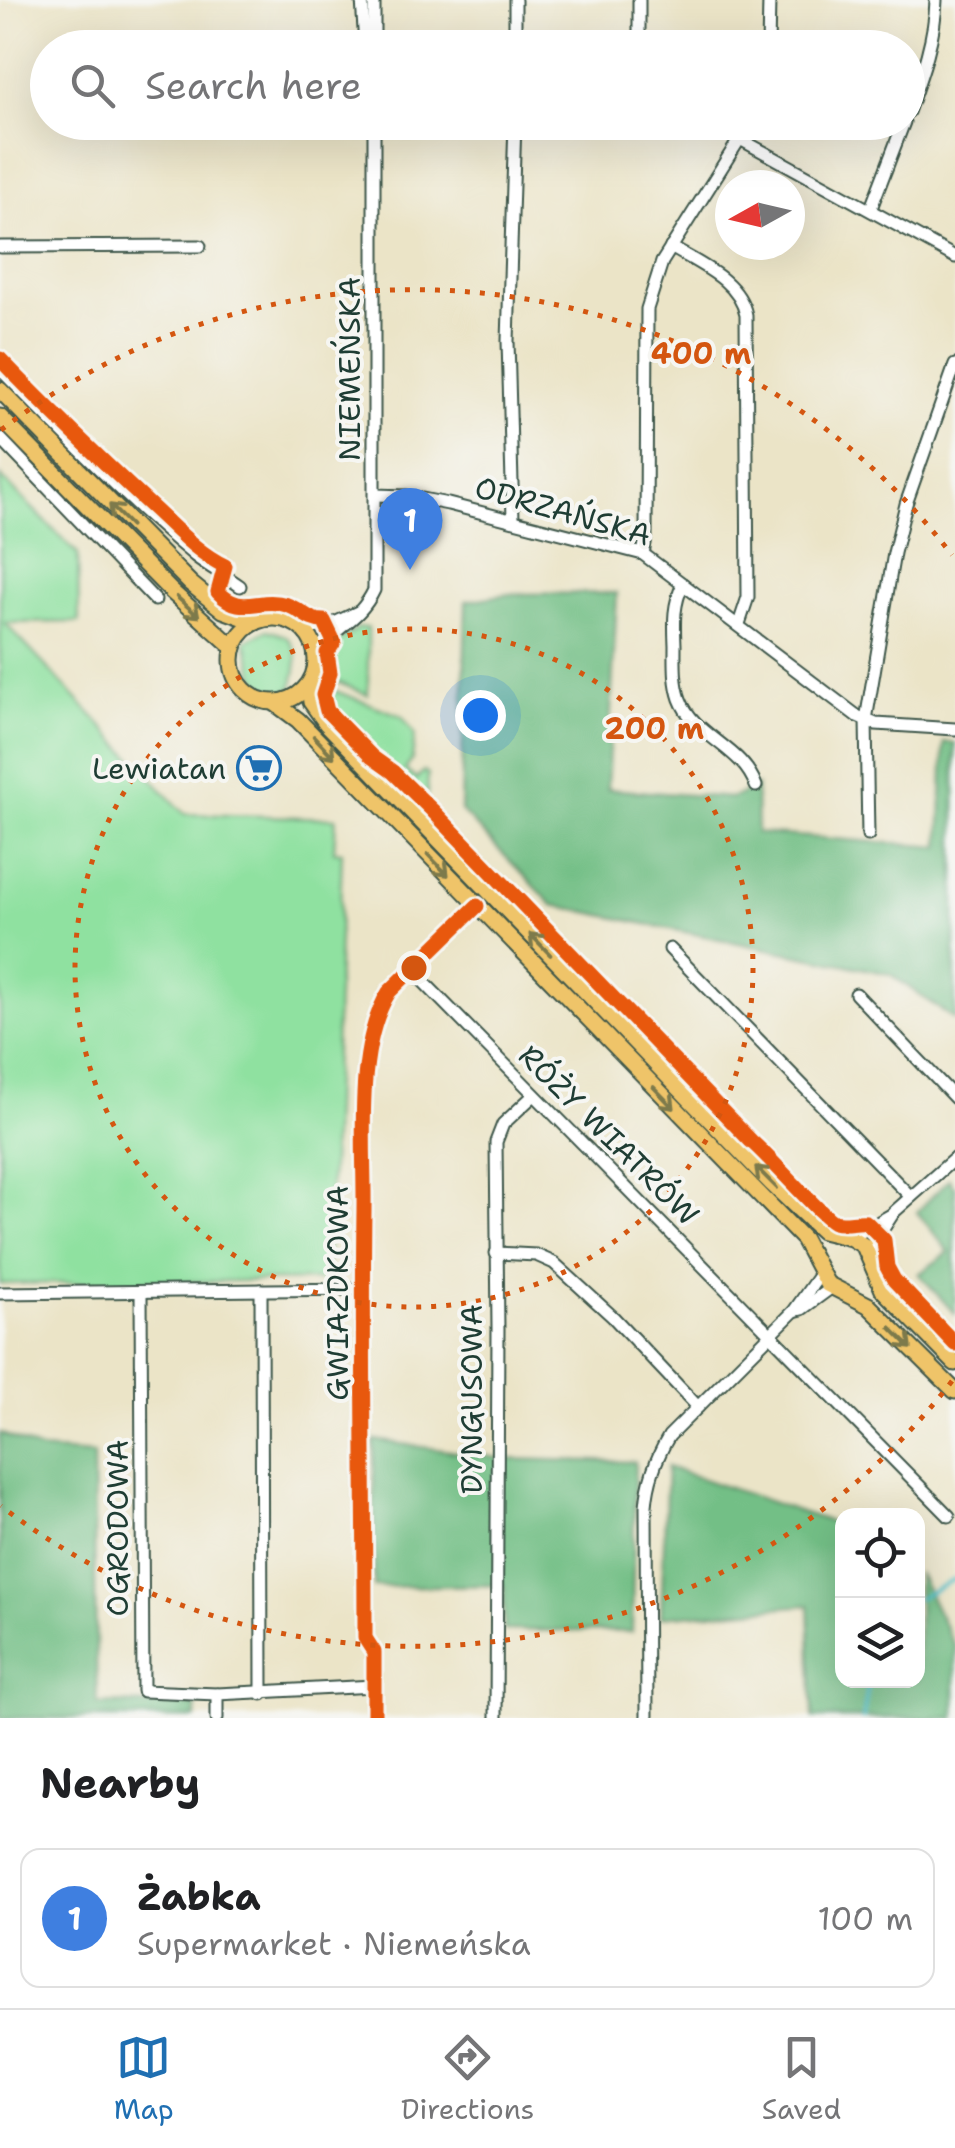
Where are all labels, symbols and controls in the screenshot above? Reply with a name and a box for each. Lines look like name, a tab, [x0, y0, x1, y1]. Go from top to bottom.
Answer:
search box	[30, 30, 925, 140]
icon: search	[65, 58, 120, 113]
text: Search here	[145, 60, 362, 111]
north arrow	[715, 170, 805, 260]
street label: NIEMEŃSKA	[329, 277, 370, 461]
text: 400 m	[651, 333, 751, 374]
street label: ODRZAŃSKA	[470, 466, 656, 556]
pin: 1	[378, 488, 442, 570]
one-way arrow	[109, 503, 133, 527]
one-way arrow	[175, 595, 200, 618]
your location	[455, 690, 506, 741]
text: 200 m	[604, 708, 704, 749]
one-way arrow	[312, 734, 335, 759]
supermarket icon: Lewiatan	[236, 745, 282, 791]
place label: Lewiatan	[92, 748, 226, 789]
one-way arrow	[426, 852, 450, 876]
one-way arrow	[528, 933, 552, 957]
centre of rings	[396, 950, 432, 986]
street label: RÓŻY WIATRÓW	[510, 1036, 708, 1234]
one-way arrow	[652, 1085, 676, 1109]
one-way arrow	[755, 1166, 779, 1190]
street label: GWIAZDKOWA	[317, 1185, 358, 1401]
street label: DYNGUSOWA	[451, 1304, 492, 1494]
one-way arrow	[889, 1325, 913, 1349]
street label: OGRODOWA	[97, 1440, 138, 1616]
map controls	[835, 1508, 925, 1688]
button: locate	[835, 1508, 925, 1598]
button: layers	[835, 1598, 925, 1688]
text: Nearby	[40, 1755, 200, 1811]
text: Żabka	[137, 1871, 261, 1922]
text: 1	[67, 1897, 82, 1940]
text: 100 m	[817, 1897, 913, 1940]
text: Supermarket · Niemeńska	[137, 1922, 531, 1965]
tab: Map	[114, 2030, 174, 2128]
tab: Directions	[401, 2030, 534, 2128]
tab: Saved	[762, 2030, 841, 2128]

